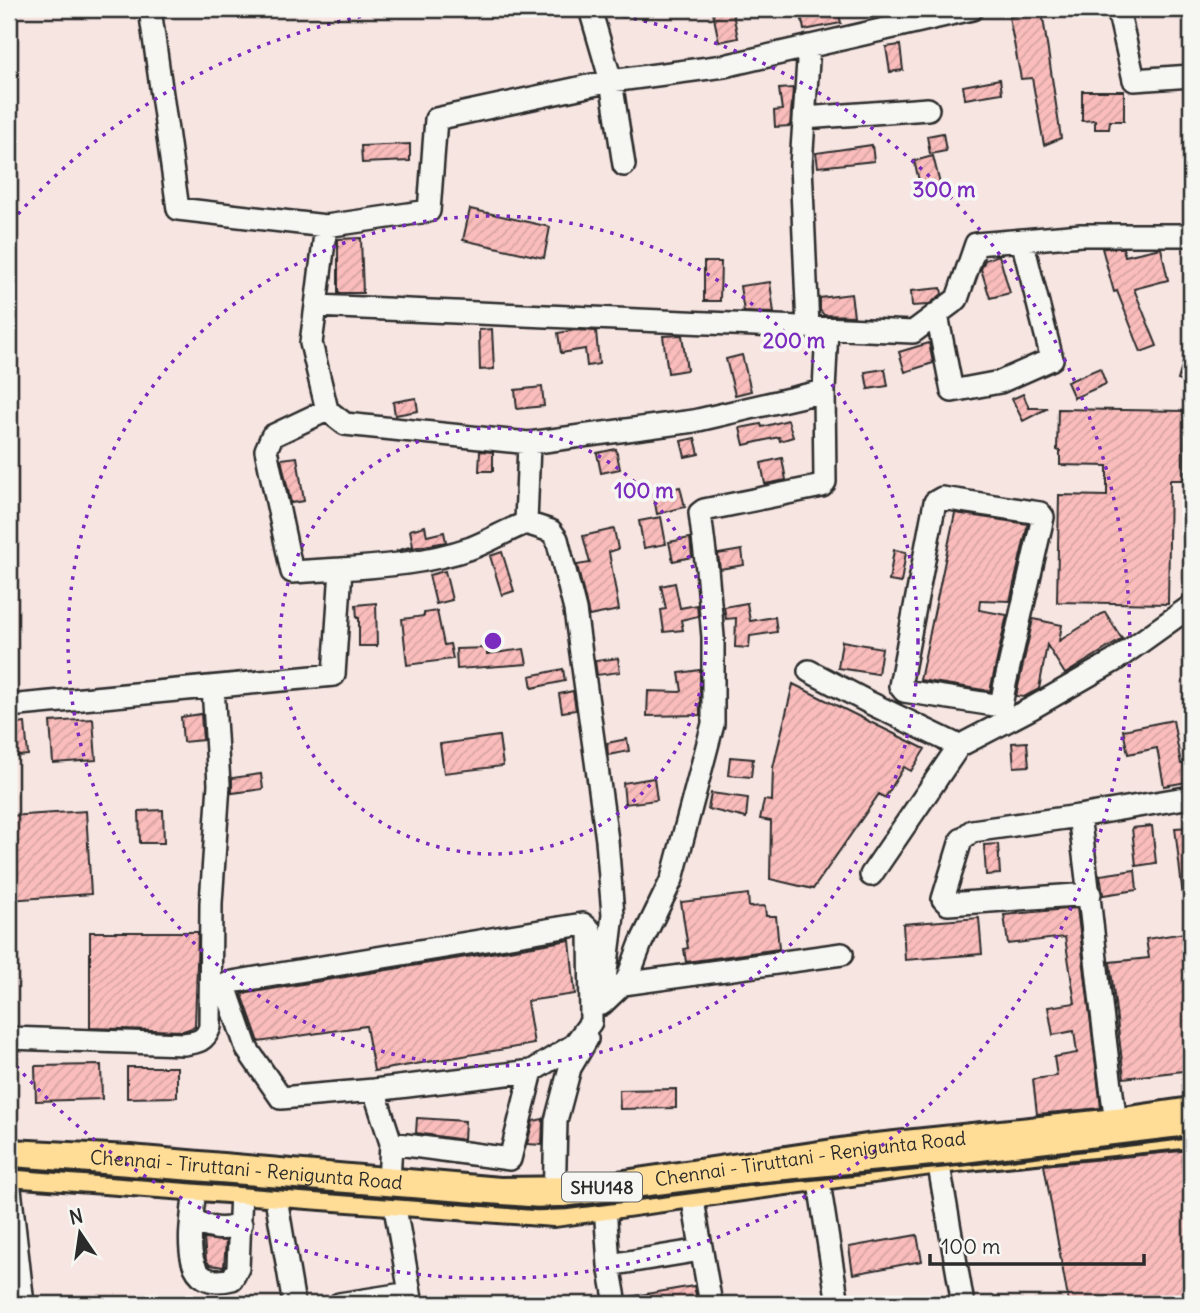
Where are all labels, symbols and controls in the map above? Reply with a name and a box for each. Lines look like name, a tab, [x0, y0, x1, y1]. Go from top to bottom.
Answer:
text: 300 m	[913, 176, 976, 203]
text: 200 m	[763, 327, 826, 354]
text: 100 m	[614, 477, 674, 504]
centre of rings	[481, 629, 505, 653]
street label: Chennai - Tiruttani - Renigunta Road	[653, 1126, 967, 1191]
street label: Chennai - Tiruttani - Renigunta Road	[90, 1145, 404, 1195]
road number: SHU148	[562, 1172, 642, 1202]
north arrow	[46, 1198, 116, 1268]
text: N	[67, 1203, 85, 1230]
scale bar	[930, 1222, 1144, 1266]
text: 100 m	[941, 1233, 1000, 1260]

